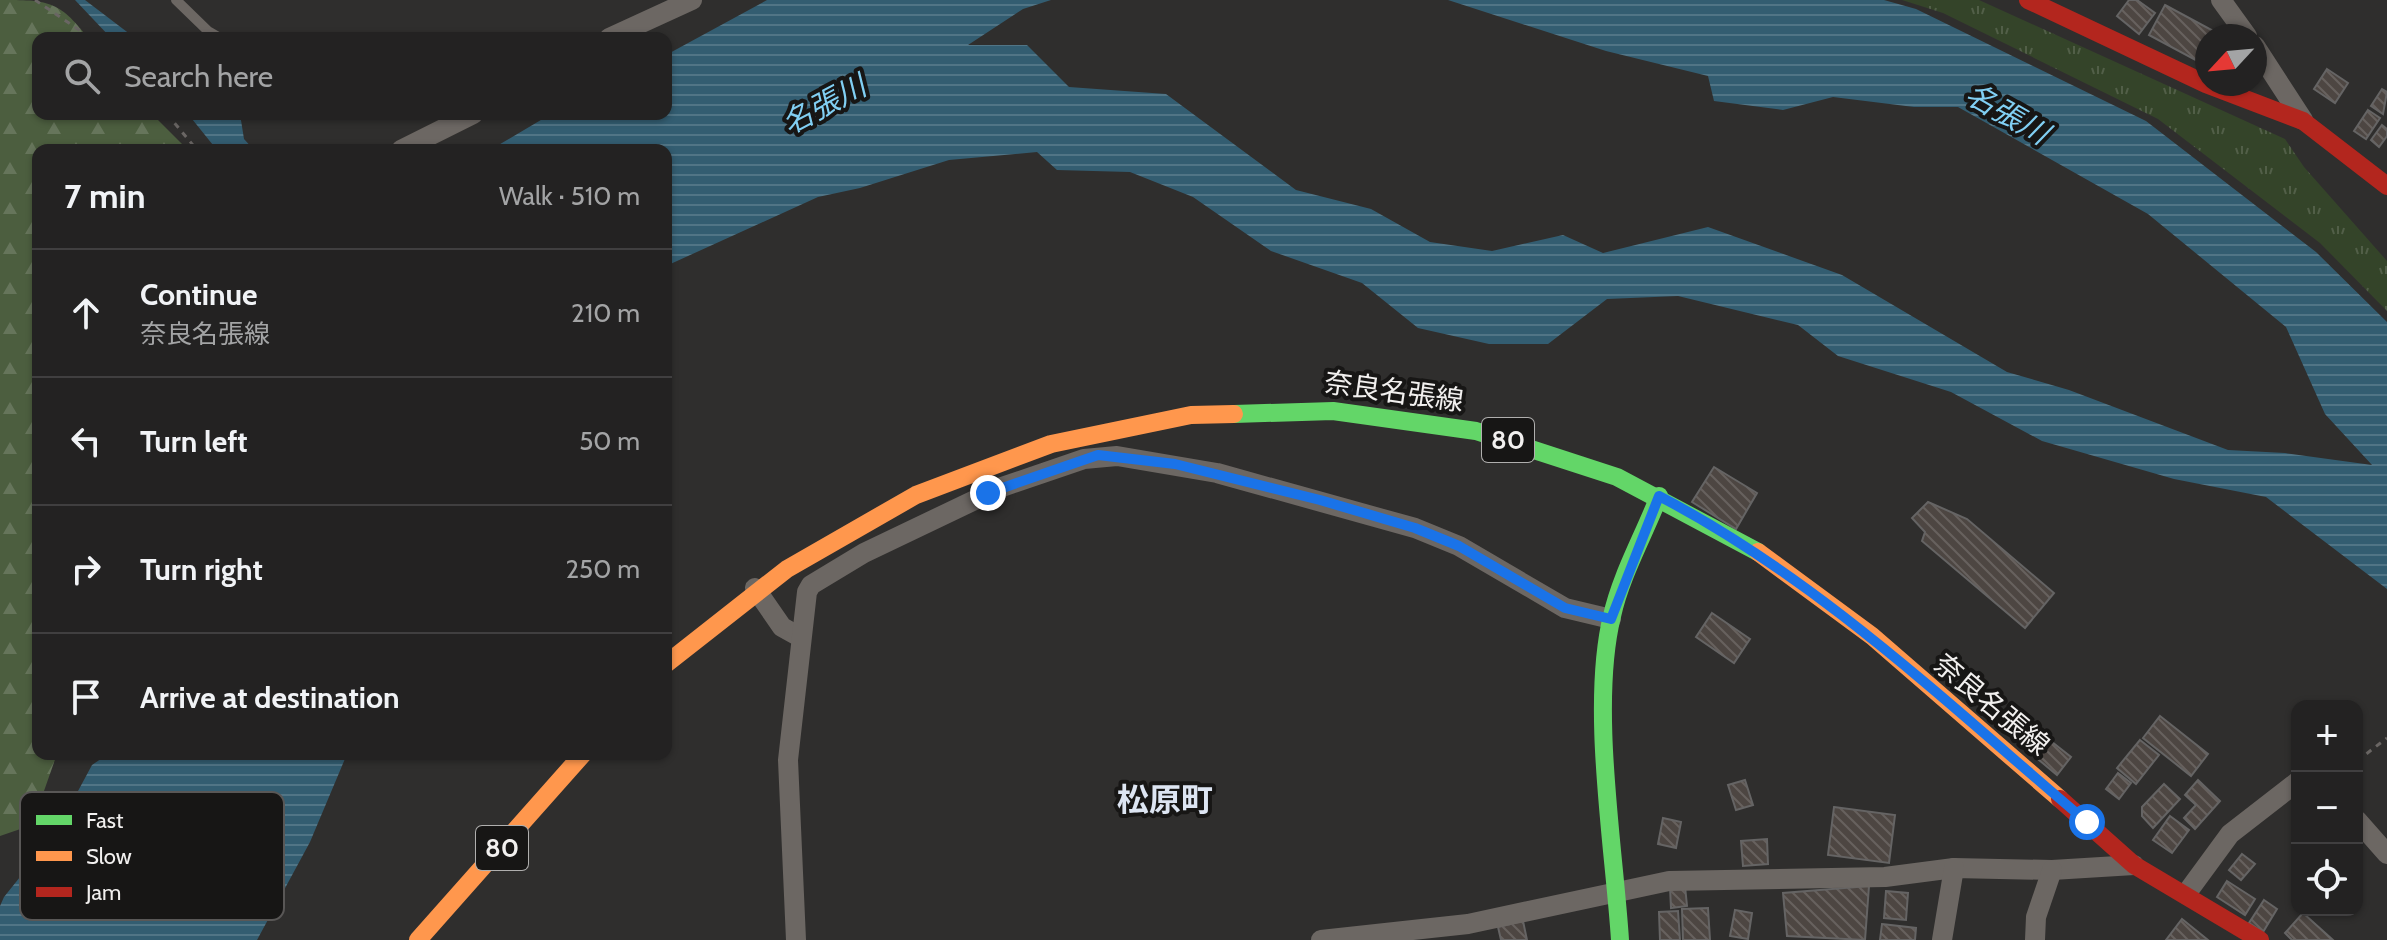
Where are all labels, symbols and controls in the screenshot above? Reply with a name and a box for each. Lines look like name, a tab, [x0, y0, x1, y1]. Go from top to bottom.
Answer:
north arrow	[2195, 24, 2267, 96]
search box	[32, 32, 672, 120]
icon: search	[60, 54, 104, 98]
text: Search here	[124, 58, 273, 95]
water label: 名張川	[775, 66, 875, 142]
water label: 名張川	[1959, 75, 2058, 154]
text: 7 min	[64, 175, 145, 217]
text: Walk · 510 m	[499, 180, 640, 212]
text: Continue	[140, 276, 257, 313]
icon: ahead	[64, 291, 108, 335]
text: 210 m	[571, 297, 640, 329]
text: 奈良名張線	[140, 318, 270, 350]
street label: 奈良名張線	[1322, 364, 1466, 418]
road number: 80	[1482, 418, 1534, 462]
icon: left	[64, 419, 108, 463]
text: Turn left	[140, 423, 248, 460]
text: 50 m	[579, 425, 640, 457]
route end	[970, 475, 1006, 511]
icon: right	[64, 547, 108, 591]
text: Turn right	[140, 551, 263, 588]
text: 250 m	[566, 553, 640, 585]
street label: 奈良名張線	[1927, 646, 2057, 762]
icon: arrive	[64, 675, 108, 719]
text: Arrive at destination	[140, 679, 400, 716]
map controls	[2291, 700, 2363, 916]
button: +	[2291, 700, 2363, 772]
button: −	[2291, 772, 2363, 844]
district label: 松原町	[1117, 780, 1213, 819]
legend	[20, 792, 284, 920]
route start	[2069, 804, 2105, 840]
text: Fast	[86, 807, 124, 834]
road number: 80	[476, 826, 528, 870]
text: Slow	[86, 843, 132, 870]
button: locate	[2291, 844, 2363, 916]
text: Jam	[85, 879, 121, 906]

